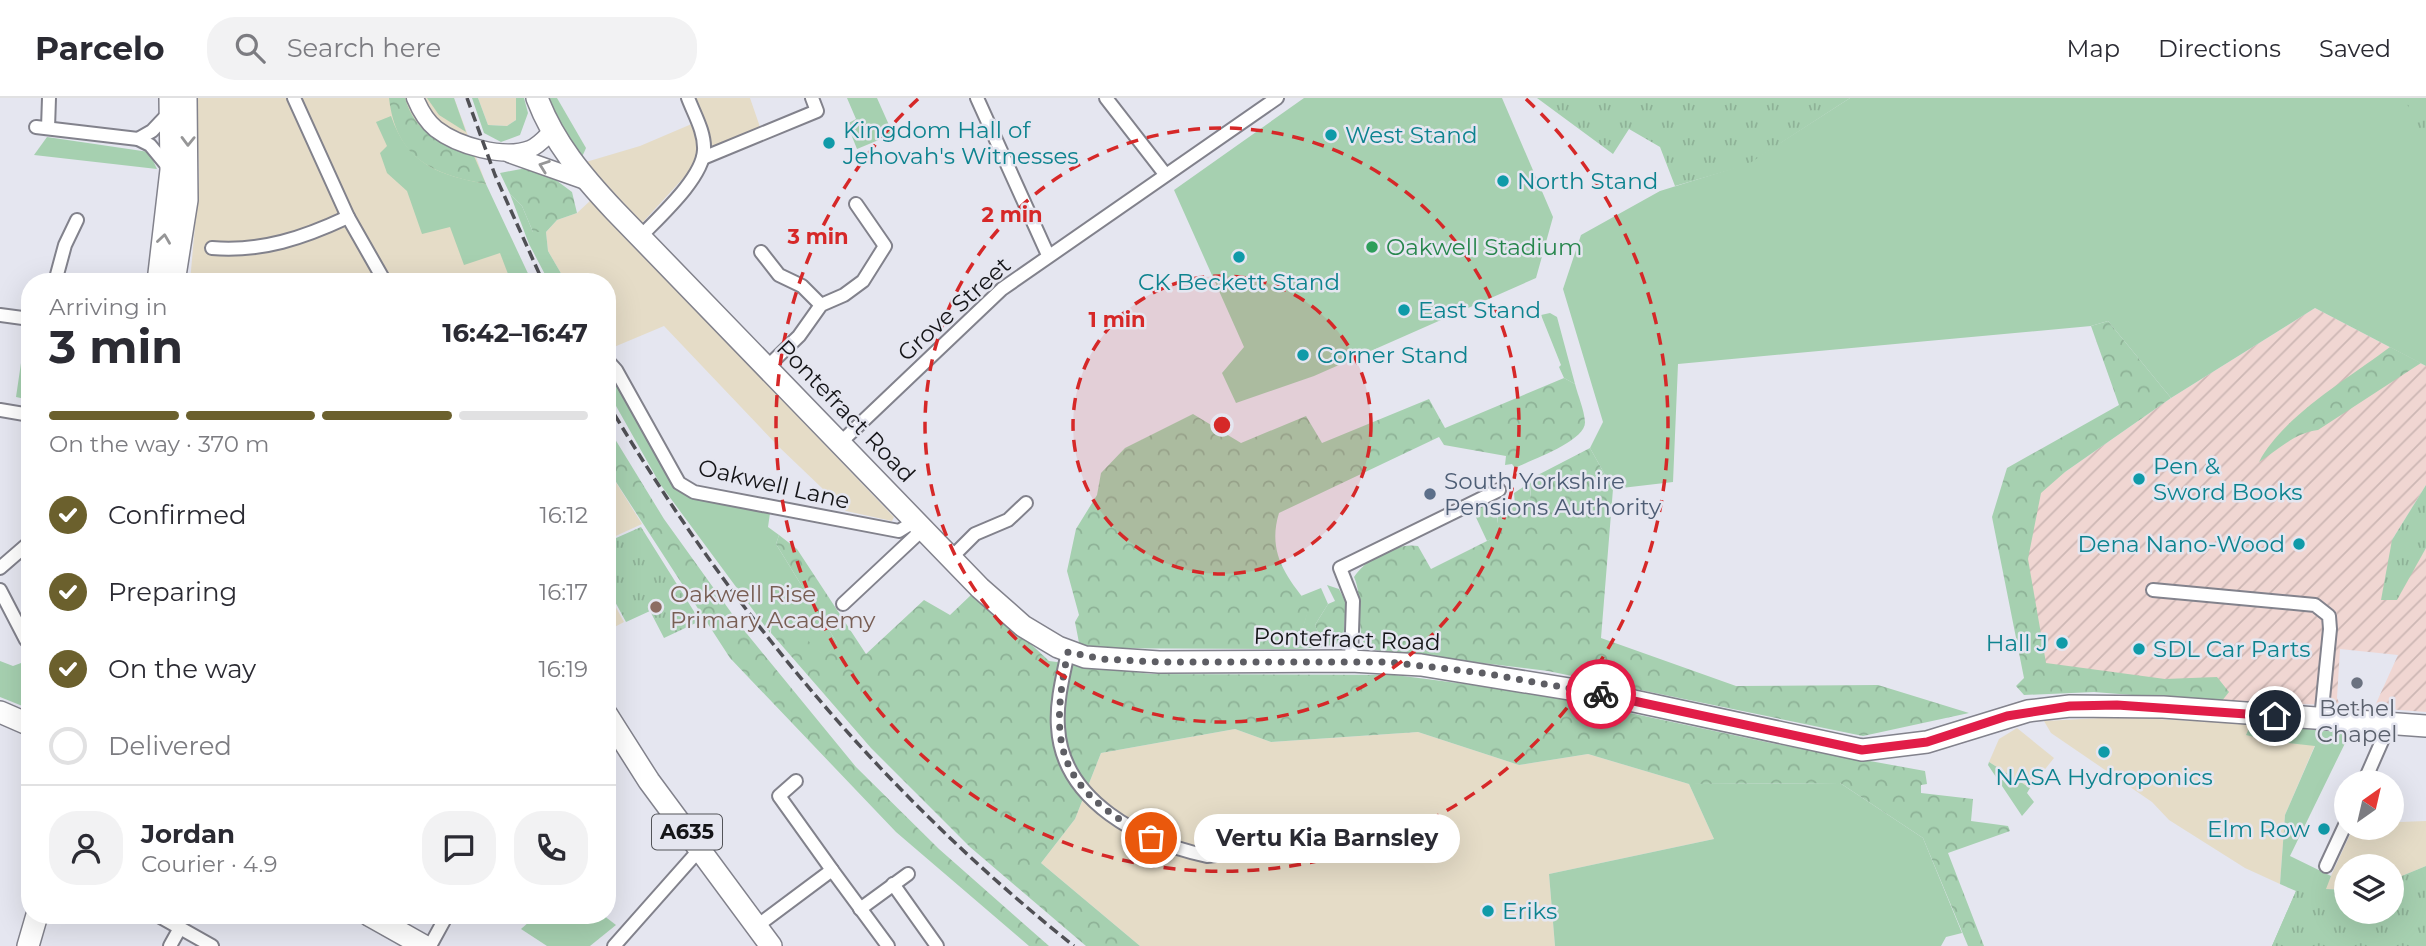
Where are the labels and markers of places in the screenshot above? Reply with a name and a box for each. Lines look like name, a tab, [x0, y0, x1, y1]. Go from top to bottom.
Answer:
place label: Kingdom Hall of Jehovah's Witnesses	[842, 116, 1079, 170]
place label: West Stand	[1345, 121, 1478, 149]
marker: West Stand	[1323, 127, 1339, 143]
marker: Kingdom Hall of Jehovah's Witnesses	[821, 135, 837, 151]
place label: North Stand	[1517, 167, 1658, 195]
marker: North Stand	[1495, 173, 1511, 189]
place label: Oakwell Stadium	[1386, 233, 1582, 261]
marker: Oakwell Stadium	[1364, 239, 1380, 255]
marker: CK Beckett Stand	[1231, 249, 1247, 265]
place label: CK Beckett Stand	[1138, 268, 1340, 296]
place label: East Stand	[1418, 296, 1541, 324]
marker: East Stand	[1396, 302, 1412, 318]
place label: Corner Stand	[1317, 341, 1469, 369]
marker: Corner Stand	[1295, 347, 1311, 363]
centre of rings	[1210, 413, 1234, 437]
place label: Pen & Sword Books	[2153, 452, 2303, 506]
place label: South Yorkshire Pensions Authority	[1444, 467, 1662, 521]
marker: Pen & Sword Books	[2131, 471, 2147, 487]
marker: South Yorkshire Pensions Authority	[1422, 486, 1438, 502]
place label: Dena Nano-Wood	[2078, 530, 2285, 558]
marker: Dena Nano-Wood	[2291, 536, 2307, 552]
place label: Oakwell Rise Primary Academy	[670, 580, 876, 634]
marker: Oakwell Rise Primary Academy	[648, 599, 664, 615]
place label: Hall J	[1986, 629, 2048, 657]
marker: Hall J	[2054, 635, 2070, 651]
place label: SDL Car Parts	[2153, 635, 2311, 663]
marker: SDL Car Parts	[2131, 641, 2147, 657]
marker: Bethel Chapel	[2349, 675, 2365, 691]
pin	[2245, 686, 2305, 746]
place label: Bethel Chapel	[2316, 694, 2398, 748]
marker: NASA Hydroponics	[2096, 744, 2112, 760]
place label: NASA Hydroponics	[1995, 763, 2213, 791]
pin	[1121, 808, 1181, 868]
callout: Vertu Kia Barnsley	[1193, 814, 1459, 862]
place label: Elm Row	[2207, 815, 2311, 843]
marker: Elm Row	[2316, 821, 2332, 837]
place label: Eriks	[1502, 897, 1557, 925]
marker: Eriks	[1480, 903, 1496, 919]

